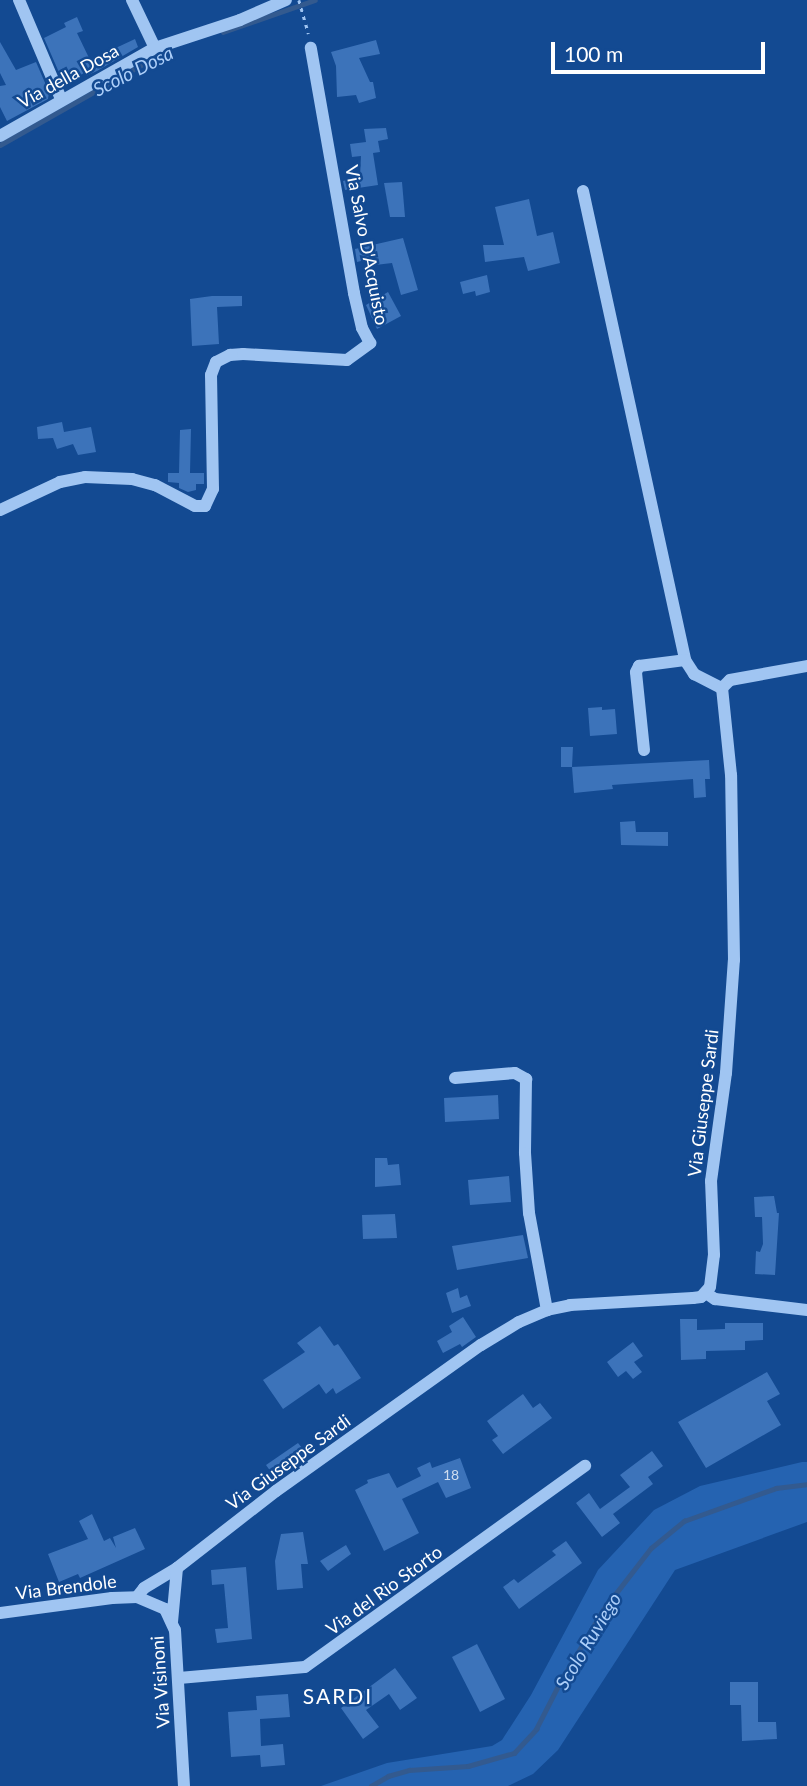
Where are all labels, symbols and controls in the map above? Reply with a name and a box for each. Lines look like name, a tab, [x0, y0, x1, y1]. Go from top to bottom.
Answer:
scale bar	[555, 28, 768, 72]
street label: Via della Dosa	[14, 39, 122, 113]
water label: Scolo Dosa	[89, 41, 177, 101]
text: 100 m	[564, 41, 623, 66]
street label: Via Salvo D'Acquisto	[341, 163, 393, 327]
street label: Via Giuseppe Sardi	[683, 1028, 723, 1178]
street label: Via Giuseppe Sardi	[222, 1410, 354, 1514]
house number: 18	[443, 1467, 459, 1483]
street label: Via del Rio Storto	[322, 1541, 446, 1639]
street label: Via Brendole	[14, 1570, 118, 1604]
water label: Scolo Ruviego	[550, 1589, 626, 1693]
street label: Via Visinoni	[146, 1635, 174, 1729]
district label: SARDI	[303, 1683, 373, 1709]

